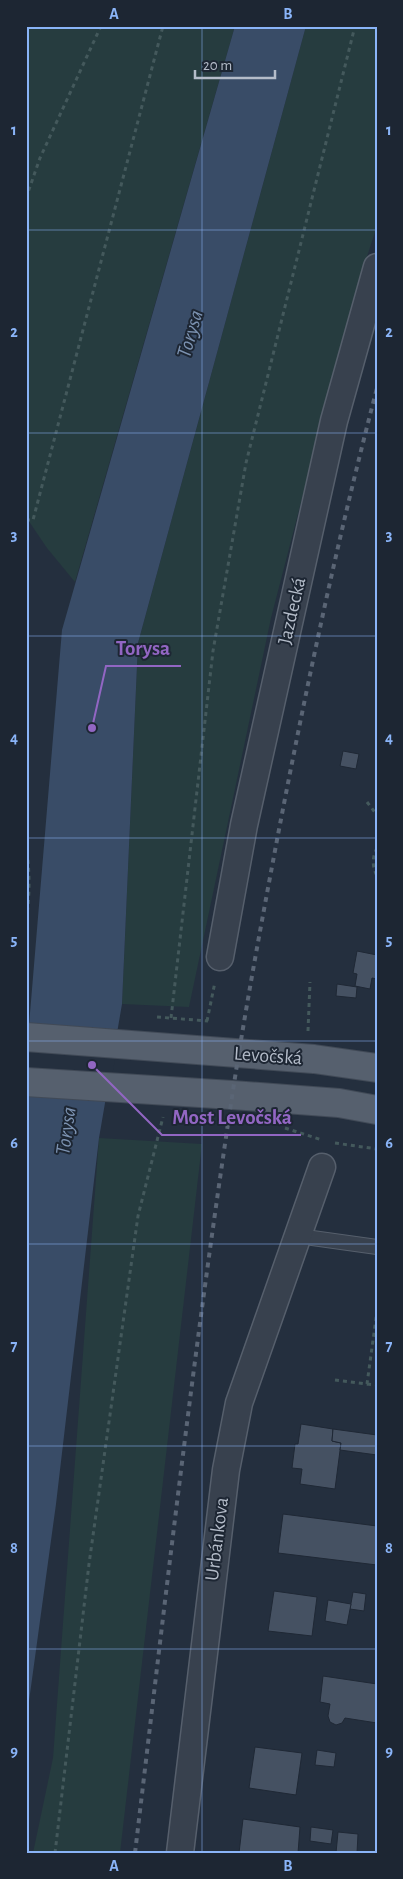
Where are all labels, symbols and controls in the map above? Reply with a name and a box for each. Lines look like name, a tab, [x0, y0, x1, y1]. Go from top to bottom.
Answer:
text: A	[109, 6, 119, 22]
text: B	[283, 6, 293, 22]
scale bar	[195, 48, 276, 80]
text: 20 m	[203, 58, 232, 73]
text: 1	[11, 122, 17, 138]
text: 1	[386, 122, 392, 138]
water label: Torysa	[173, 308, 207, 360]
text: 2	[10, 324, 18, 340]
text: 2	[385, 324, 393, 340]
text: 3	[11, 527, 18, 543]
text: 3	[386, 527, 393, 543]
street label: Jazdecká	[275, 576, 309, 646]
callout: Torysa	[106, 630, 181, 666]
text: Torysa	[116, 638, 170, 659]
text: 4	[10, 730, 18, 746]
text: 4	[385, 730, 393, 746]
text: 5	[11, 932, 18, 948]
text: 5	[386, 932, 393, 948]
street label: Levočská	[233, 1044, 303, 1068]
callout: Most Levočská	[162, 1099, 301, 1135]
water label: Torysa	[52, 1105, 80, 1157]
text: Most Levočská	[172, 1107, 292, 1128]
text: 6	[10, 1135, 18, 1151]
text: 6	[385, 1135, 393, 1151]
text: 7	[11, 1338, 18, 1354]
text: 7	[386, 1338, 393, 1354]
street label: Urbánkova	[202, 1496, 232, 1582]
text: 8	[10, 1540, 18, 1556]
text: 8	[385, 1540, 393, 1556]
text: 9	[10, 1743, 18, 1759]
text: 9	[385, 1743, 393, 1759]
text: A	[109, 1858, 119, 1874]
text: B	[283, 1858, 293, 1874]

